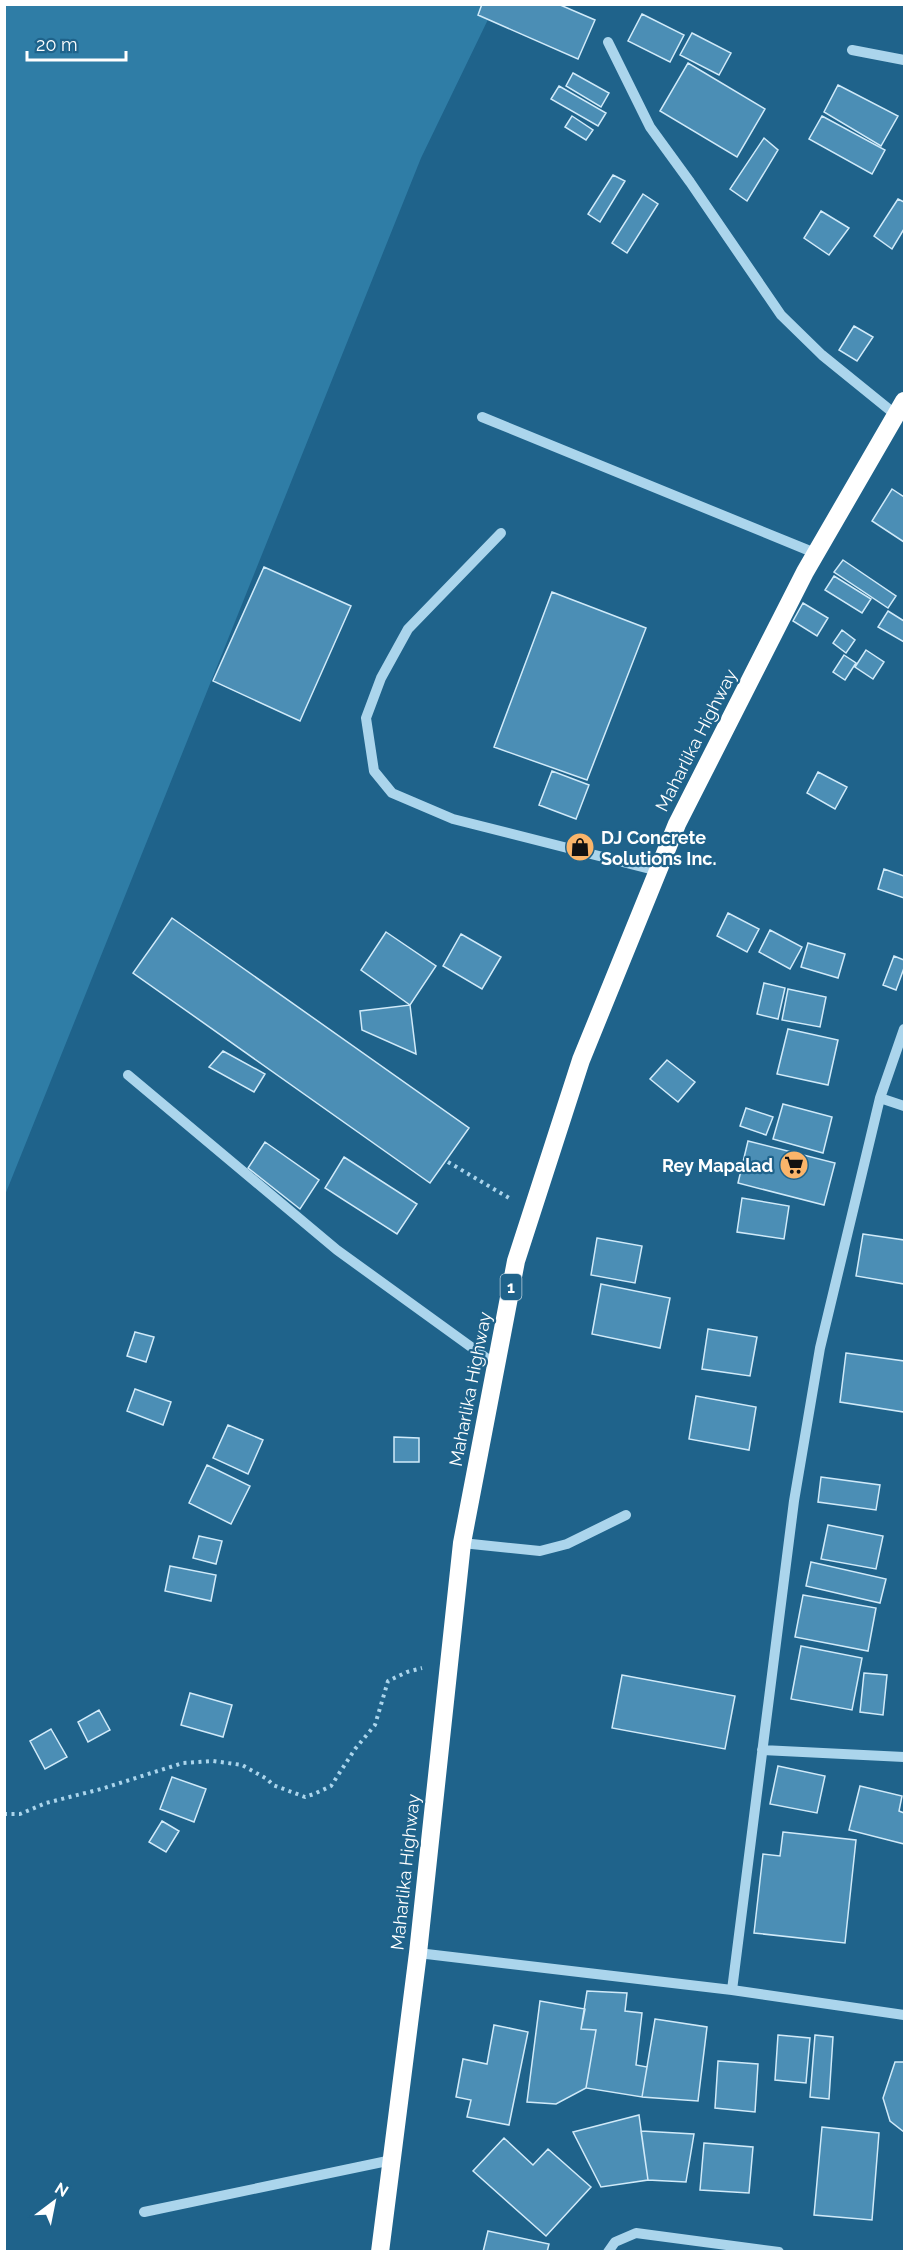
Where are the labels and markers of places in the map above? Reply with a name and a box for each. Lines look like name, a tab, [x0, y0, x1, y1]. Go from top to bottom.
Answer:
place label: DJ Concrete Solutions Inc.	[601, 827, 716, 869]
shop icon: DJ Concrete Solutions Inc.	[564, 831, 596, 863]
supermarket icon: Rey Mapalad	[778, 1149, 810, 1181]
place label: Rey Mapalad	[662, 1155, 773, 1176]

